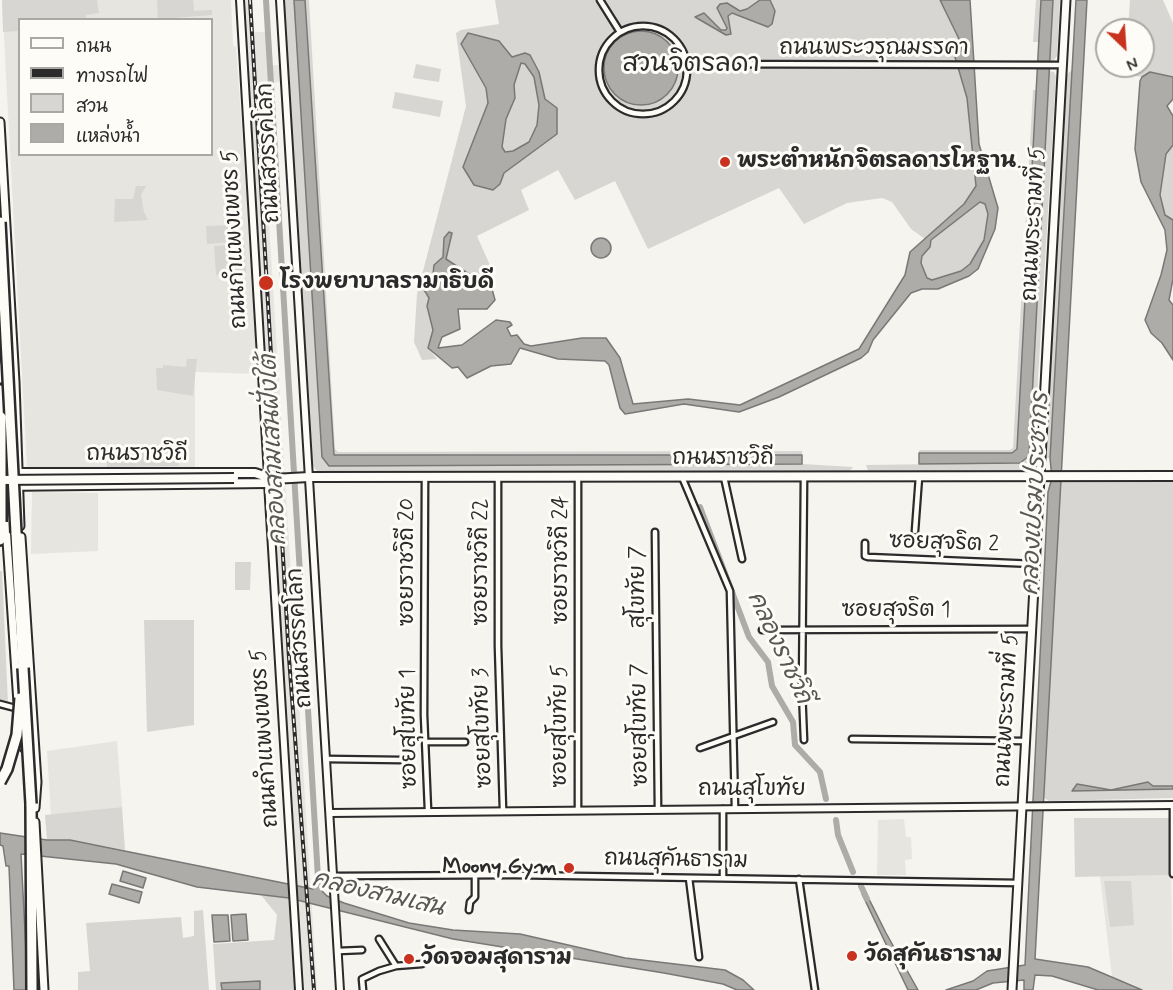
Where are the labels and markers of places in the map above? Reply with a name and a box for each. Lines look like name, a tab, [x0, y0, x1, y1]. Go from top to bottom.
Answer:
place label: พระตำหนักจิตรลดารโหฐาน	[737, 149, 1016, 175]
marker: พระตำหนักจิตรลดารโหฐาน	[718, 155, 732, 169]
place label: โรงพยาบาลรามาธิบดี	[280, 270, 494, 296]
marker: โรงพยาบาลรามาธิบดี	[257, 274, 275, 292]
place label: Moony Gym	[442, 855, 557, 881]
marker: Moony Gym	[562, 861, 576, 875]
place label: วัดสุคันธาราม	[864, 943, 1002, 969]
place label: วัดจอมสุดาราม	[421, 946, 572, 972]
marker: วัดสุคันธาราม	[845, 949, 859, 963]
marker: วัดจอมสุดาราม	[402, 952, 416, 966]

